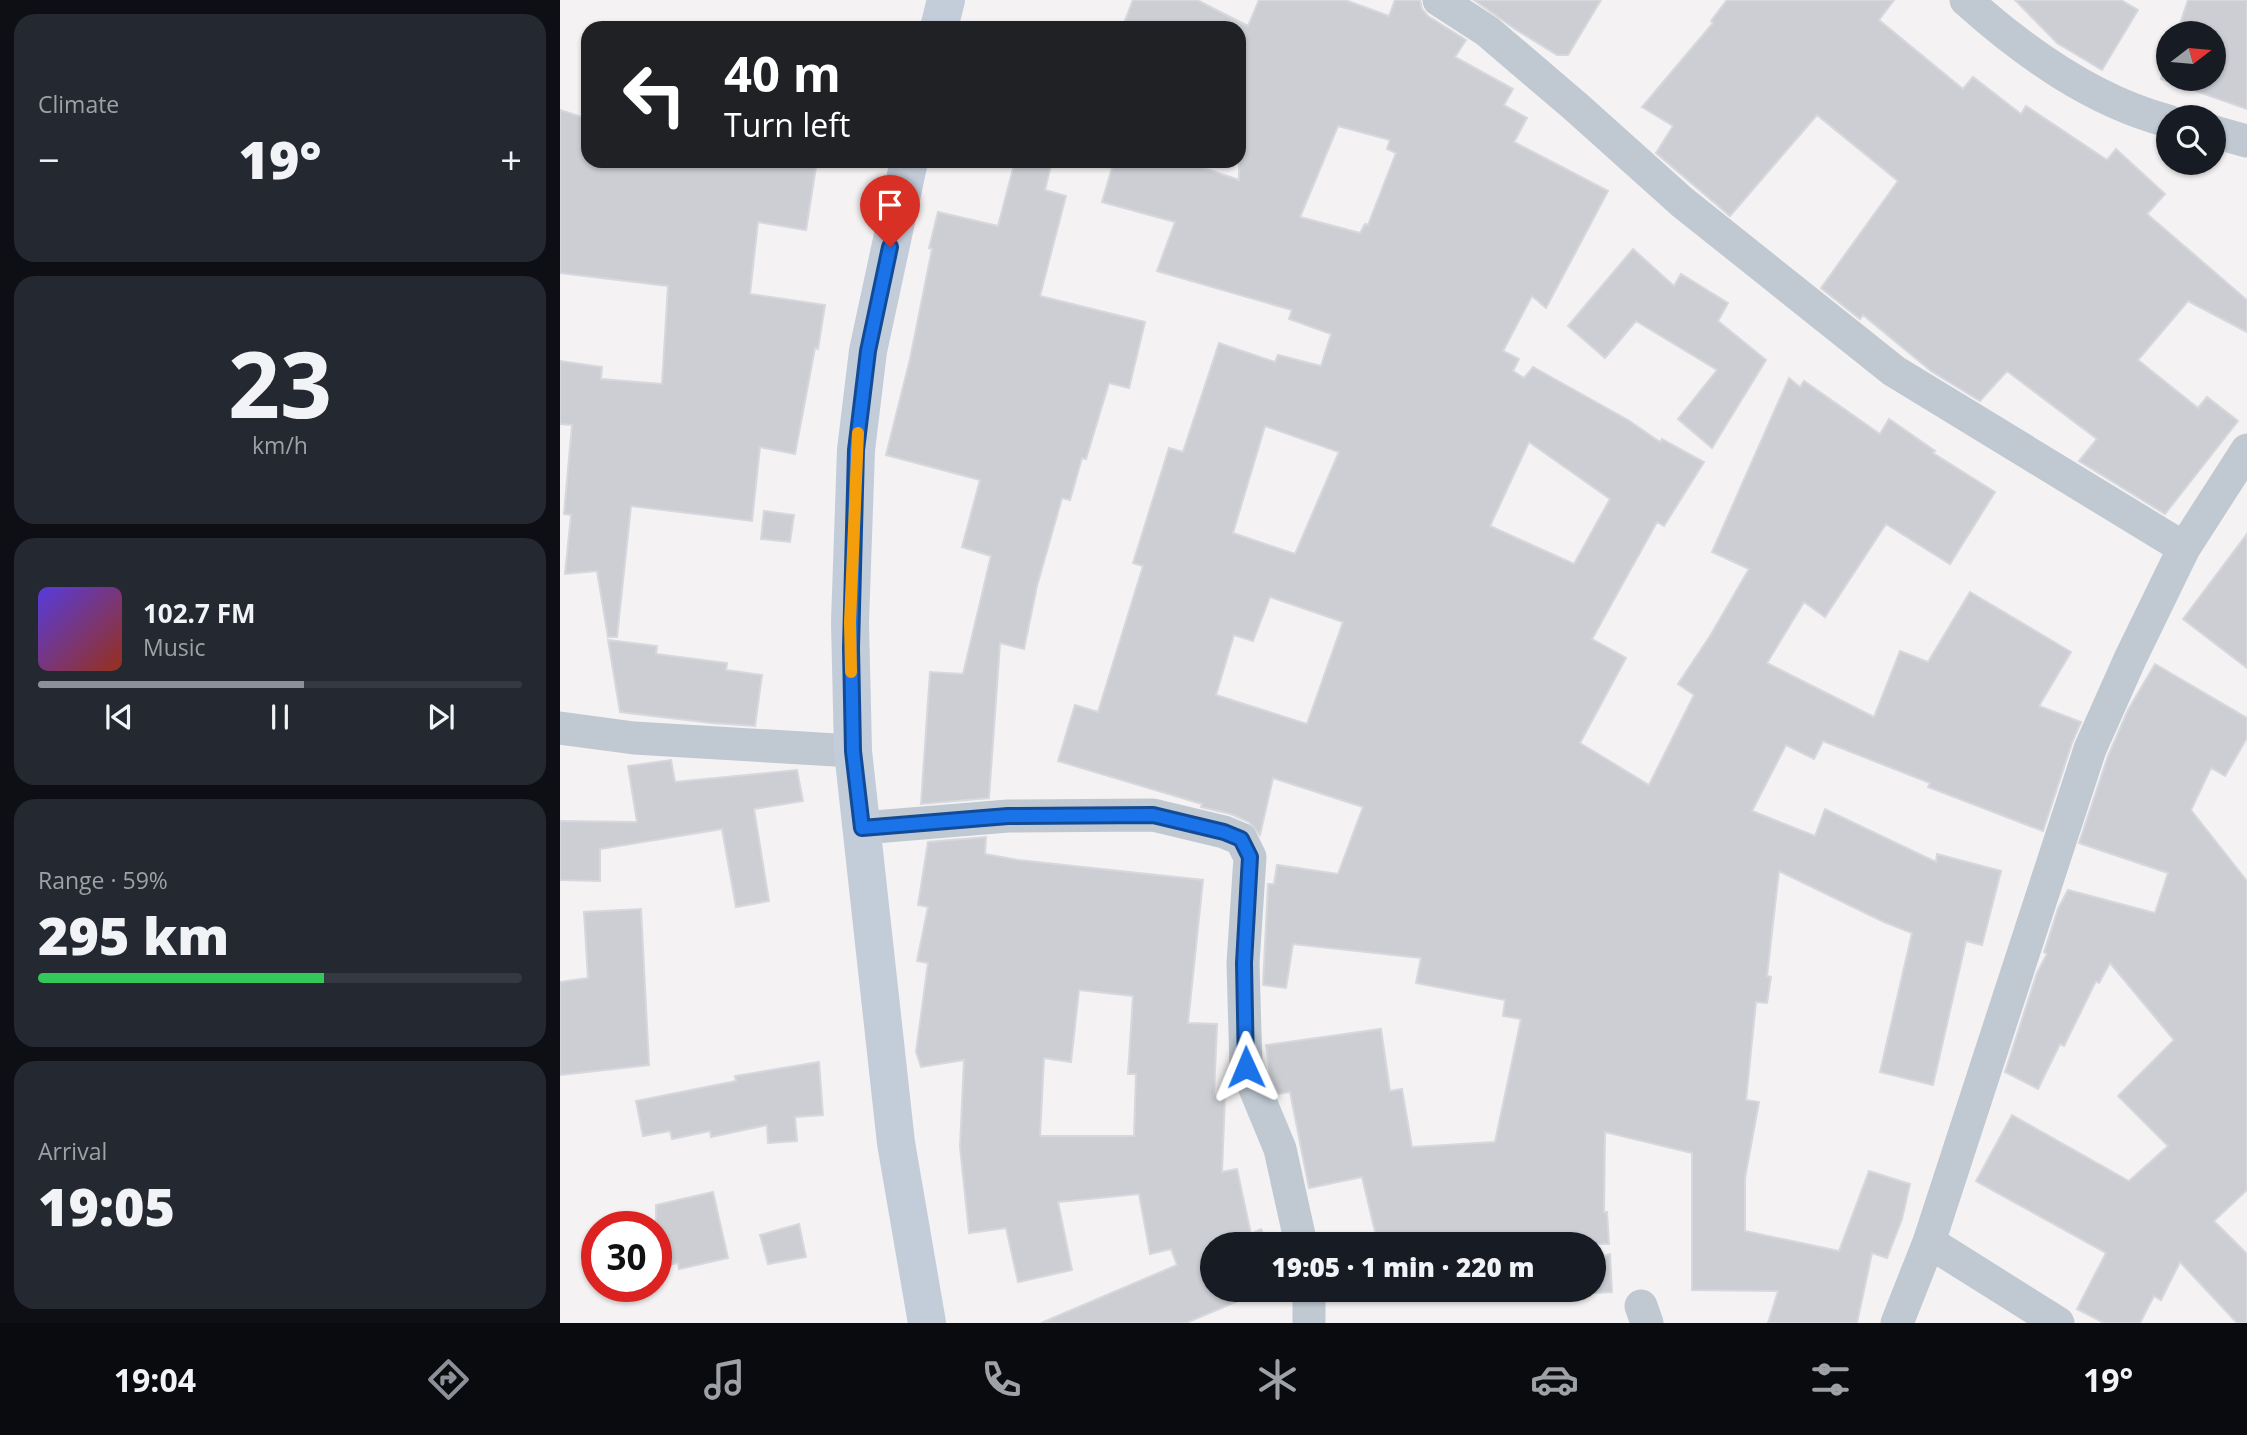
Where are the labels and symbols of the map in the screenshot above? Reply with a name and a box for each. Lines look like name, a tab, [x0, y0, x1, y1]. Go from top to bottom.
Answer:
north arrow	[2156, 21, 2226, 91]
pin	[860, 175, 920, 247]
position arrow	[1209, 1030, 1283, 1104]
speed limit sign: 30	[581, 1211, 672, 1302]

